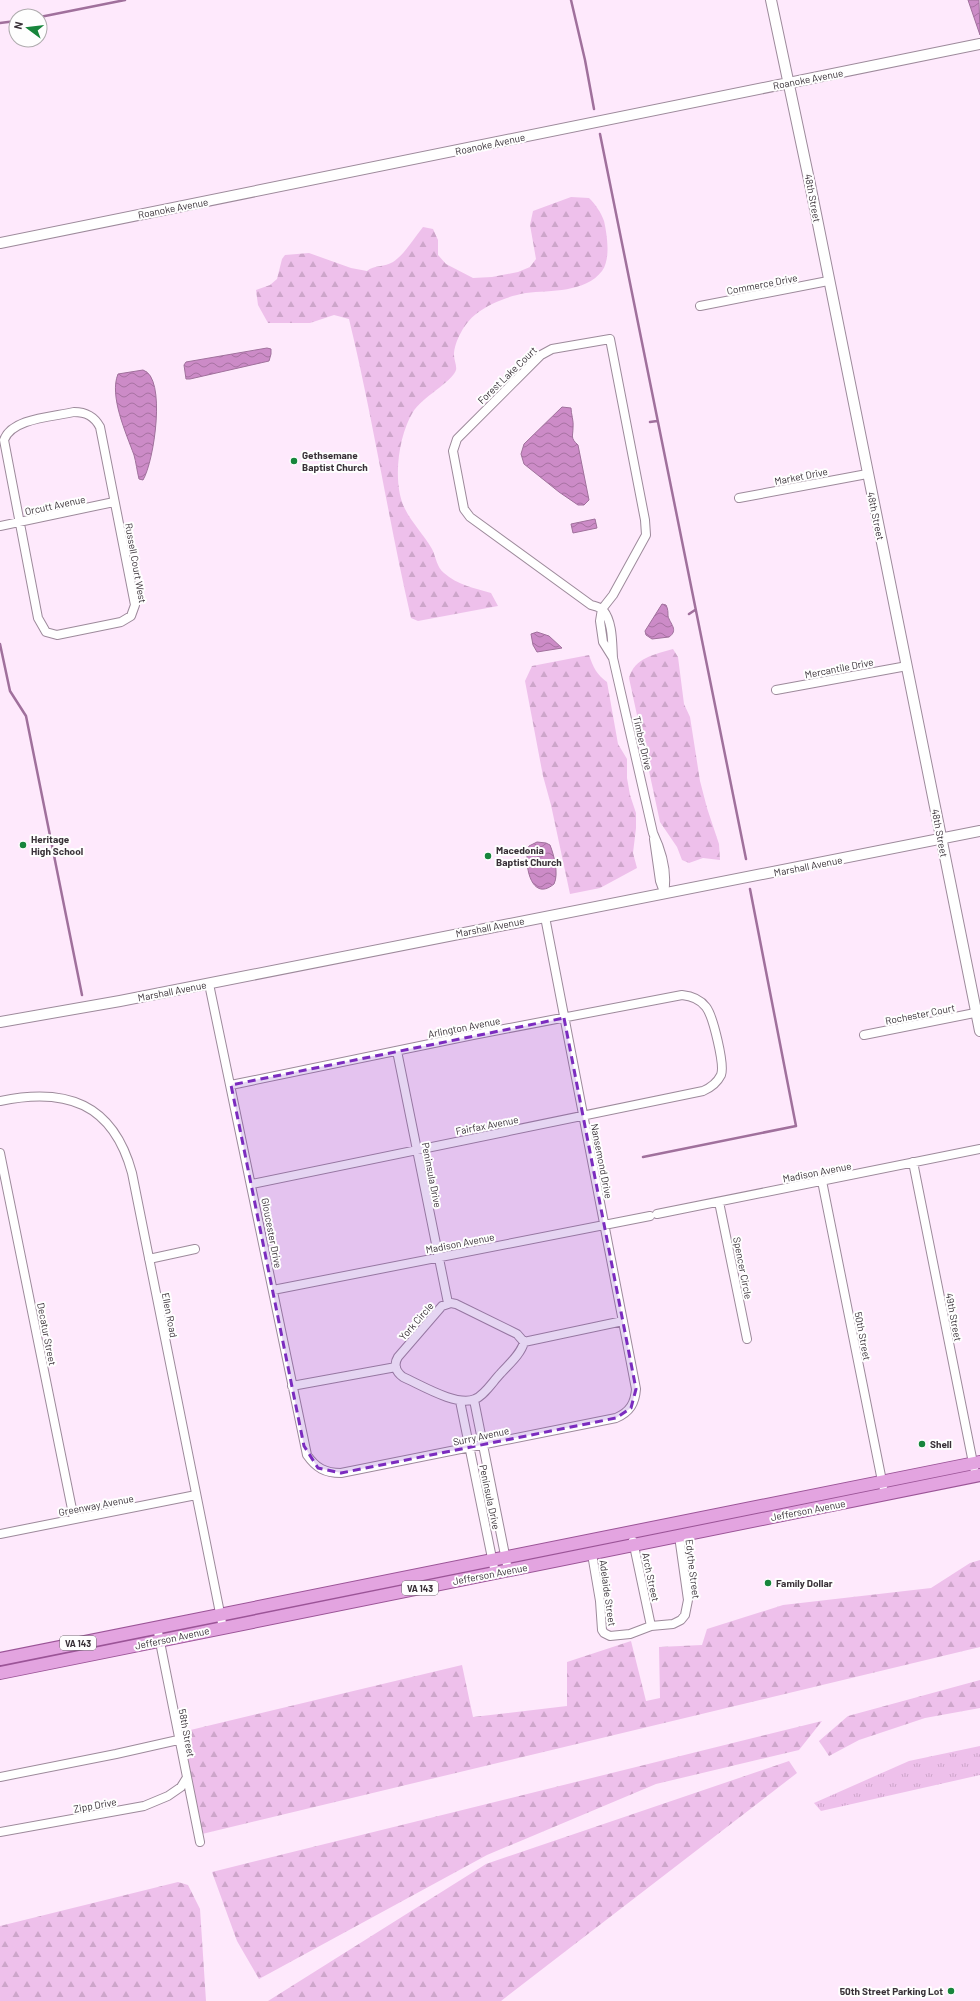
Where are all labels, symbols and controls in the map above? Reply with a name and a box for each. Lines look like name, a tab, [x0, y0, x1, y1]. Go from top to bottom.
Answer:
north arrow	[8, 8, 48, 48]
text: N	[11, 20, 25, 31]
street label: Roanoke Avenue	[772, 66, 844, 92]
street label: Roanoke Avenue	[454, 131, 526, 157]
street label: 48th Street	[802, 173, 824, 224]
street label: Roanoke Avenue	[137, 195, 209, 221]
street label: Commerce Drive	[726, 271, 798, 297]
street label: Forest Lake Court	[475, 344, 539, 406]
place label: Gethsemane Baptist Church	[302, 449, 368, 473]
marker: Gethsemane Baptist Church	[289, 456, 299, 466]
street label: Market Drive	[773, 465, 829, 487]
street label: 48th Street	[865, 491, 887, 542]
street label: Orcutt Avenue	[24, 493, 86, 517]
street label: Russell Court West	[123, 522, 149, 604]
street label: Mercantile Drive	[804, 655, 874, 681]
street label: Timber Drive	[631, 715, 655, 771]
street label: 48th Street	[929, 808, 951, 859]
place label: Heritage High School	[31, 833, 83, 857]
marker: Heritage High School	[18, 840, 28, 850]
place label: Macedonia Baptist Church	[496, 844, 562, 868]
marker: Macedonia Baptist Church	[483, 851, 493, 861]
street label: Marshall Avenue	[773, 853, 843, 879]
street label: Marshall Avenue	[455, 914, 525, 940]
street label: Marshall Avenue	[137, 978, 207, 1004]
street label: Rochester Court	[884, 1001, 956, 1027]
street label: Arlington Avenue	[427, 1014, 501, 1040]
street label: Fairfax Avenue	[455, 1113, 519, 1137]
street label: Nansemond Drive	[589, 1122, 615, 1200]
street label: Peninsula Drive	[420, 1141, 444, 1209]
street label: Madison Avenue	[782, 1159, 852, 1185]
street label: Gloucester Drive	[259, 1197, 285, 1269]
street label: Madison Avenue	[425, 1230, 495, 1256]
street label: Spencer Circle	[731, 1236, 755, 1300]
street label: Ellen Road	[160, 1292, 180, 1338]
street label: 49th Street	[943, 1292, 965, 1343]
street label: York Circle	[396, 1300, 436, 1342]
street label: Decatur Street	[35, 1302, 59, 1367]
street label: 50th Street	[852, 1311, 874, 1362]
street label: Surry Avenue	[452, 1424, 510, 1448]
place label: Shell	[930, 1438, 952, 1450]
marker: Shell	[917, 1439, 927, 1449]
street label: Peninsula Drive	[477, 1463, 503, 1531]
street label: Greenway Avenue	[57, 1492, 135, 1518]
street label: Jefferson Avenue	[770, 1497, 846, 1523]
street label: Edythe Street	[683, 1539, 703, 1600]
street label: Arch Street	[640, 1552, 662, 1603]
street label: Adelaide Street	[597, 1559, 619, 1627]
street label: Jefferson Avenue	[452, 1561, 528, 1587]
place label: Family Dollar	[776, 1577, 833, 1589]
marker: Family Dollar	[763, 1578, 773, 1588]
road number: VA 143	[402, 1581, 438, 1595]
street label: Jefferson Avenue	[134, 1624, 210, 1652]
road number: VA 143	[60, 1636, 96, 1650]
street label: 58th Street	[176, 1708, 198, 1758]
street label: Zipp Drive	[73, 1795, 117, 1815]
place label: 50th Street Parking Lot	[840, 1985, 943, 1997]
marker: 50th Street Parking Lot	[946, 1986, 956, 1996]

